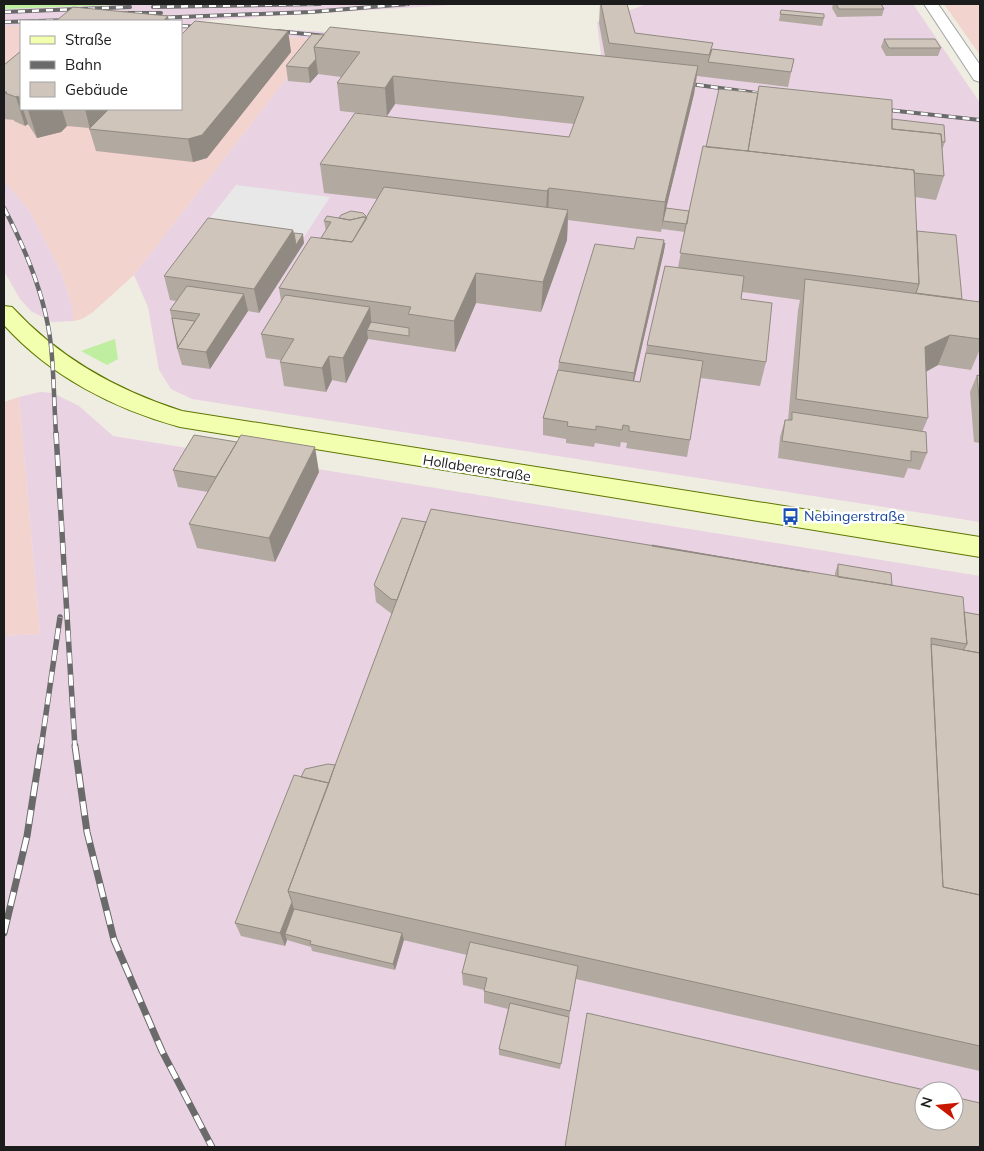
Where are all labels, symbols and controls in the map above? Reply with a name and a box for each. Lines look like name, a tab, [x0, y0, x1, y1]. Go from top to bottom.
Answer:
legend	[20, 20, 182, 110]
text: Straße	[65, 30, 112, 49]
text: Bahn	[65, 55, 102, 74]
text: Gebäude	[65, 80, 128, 99]
street label: Hollabererstraße	[422, 451, 532, 485]
bus stop icon: Nebingerstraße	[780, 506, 800, 526]
place label: Nebingerstraße	[804, 507, 905, 525]
north arrow	[914, 1081, 964, 1131]
text: N	[916, 1095, 937, 1110]

